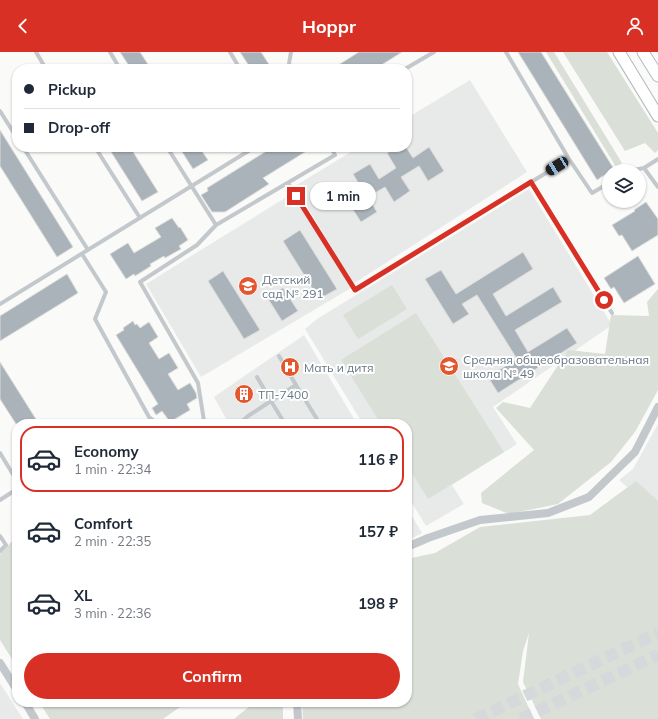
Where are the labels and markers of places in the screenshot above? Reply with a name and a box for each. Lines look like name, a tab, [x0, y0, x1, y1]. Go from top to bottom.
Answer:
place label: Детский сад № 291	[262, 272, 324, 301]
school or university icon: Детский сад № 291	[237, 275, 259, 297]
place label: Средняя общеобразовательная школа № 49	[463, 352, 649, 381]
school or university icon: Средняя общеобразовательная школа № 49	[438, 355, 460, 377]
hospital icon: Мать и дитя	[279, 356, 301, 378]
place label: Мать и дитя	[304, 360, 374, 375]
building icon: ТП-7400	[233, 383, 255, 405]
place label: ТП-7400	[258, 387, 308, 402]

